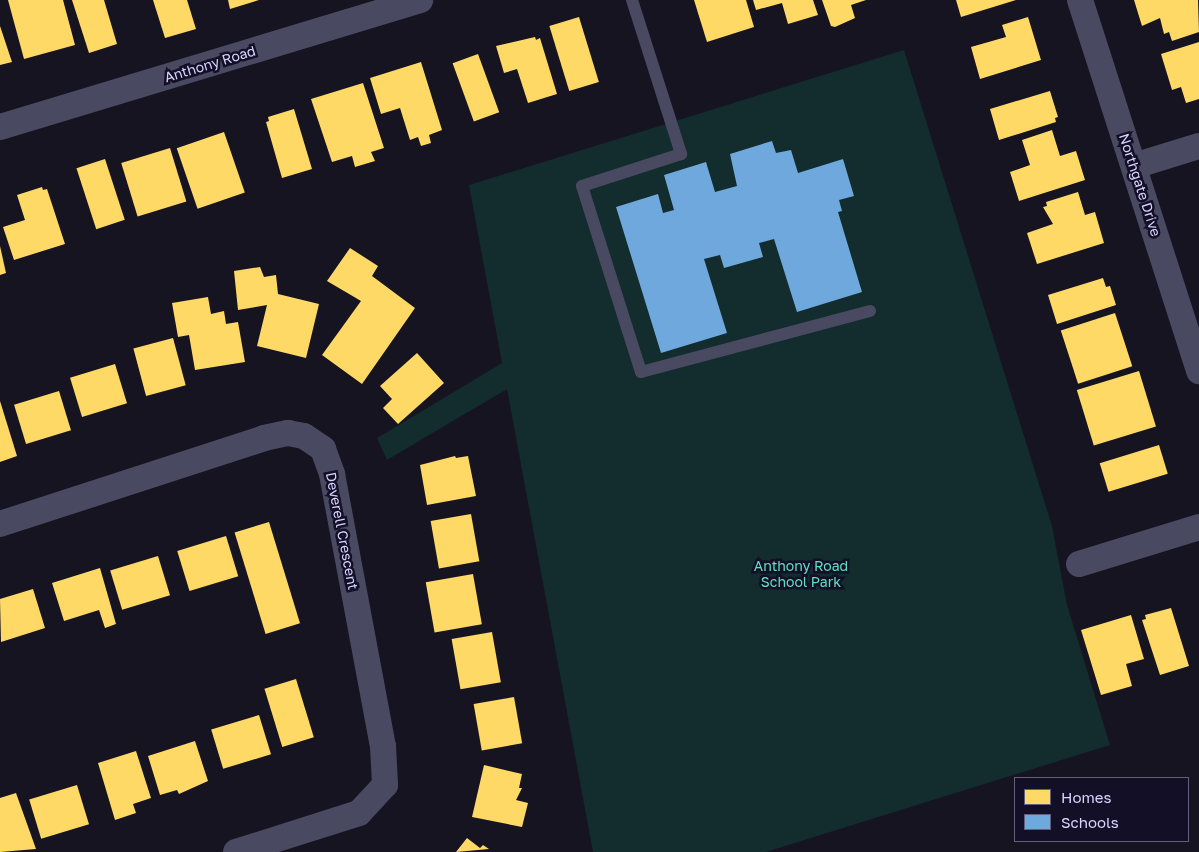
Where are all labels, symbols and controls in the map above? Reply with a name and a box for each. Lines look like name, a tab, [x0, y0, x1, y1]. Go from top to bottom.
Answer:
street label: Anthony Road	[162, 42, 258, 86]
street label: Northgate Drive	[1115, 131, 1165, 239]
street label: Deverell Crescent	[322, 471, 362, 591]
park label: Anthony Road School Park	[754, 558, 848, 590]
legend	[1014, 777, 1189, 842]
text: Homes	[1061, 788, 1111, 806]
text: Schools	[1061, 813, 1119, 831]

